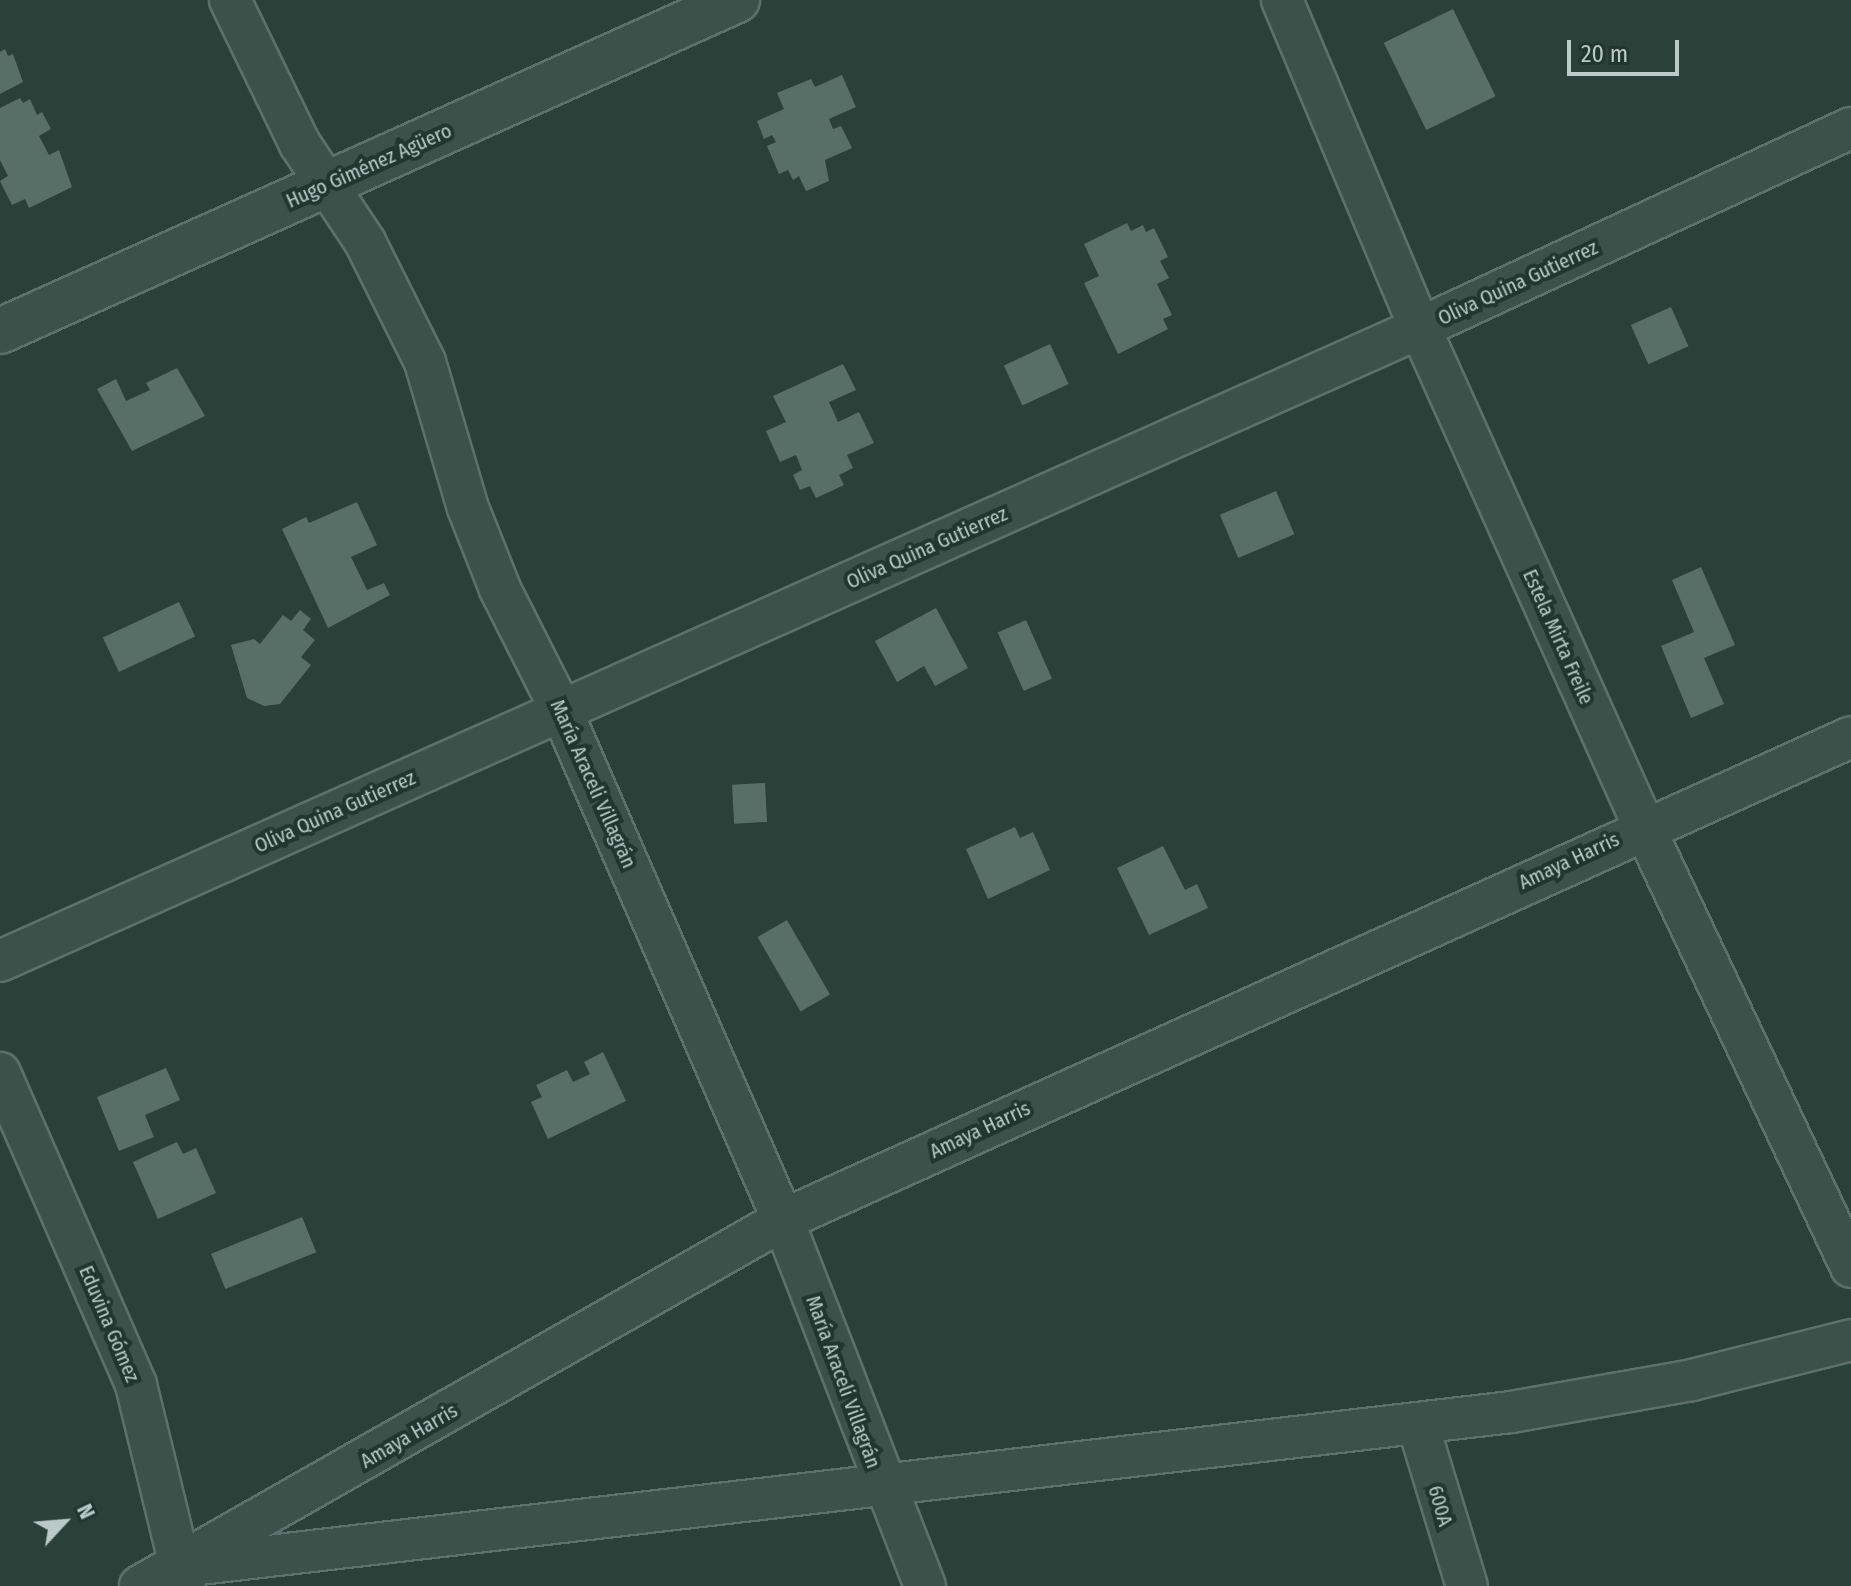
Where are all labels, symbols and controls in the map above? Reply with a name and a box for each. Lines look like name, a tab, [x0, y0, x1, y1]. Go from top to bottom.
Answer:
scale bar	[1571, 24, 1683, 74]
text: 20 m	[1581, 40, 1628, 68]
street label: Hugo Giménez Agüero	[283, 119, 455, 213]
street label: Oliva Quina Gutierrez	[1434, 235, 1602, 331]
street label: Oliva Quina Gutierrez	[843, 502, 1011, 594]
street label: Estela Mirta Freile	[1518, 566, 1598, 708]
street label: María Araceli Villagrán	[545, 696, 641, 872]
street label: Oliva Quina Gutierrez	[251, 766, 419, 858]
street label: Amaya Harris	[1515, 827, 1623, 895]
street label: Amaya Harris	[926, 1096, 1034, 1164]
street label: Eduvina Gómez	[74, 1262, 144, 1386]
street label: María Araceli Villagrán	[801, 1293, 885, 1471]
street label: Amaya Harris	[356, 1399, 462, 1473]
north arrow	[24, 1482, 104, 1562]
street label: 600A	[1423, 1483, 1457, 1529]
text: N	[71, 1499, 101, 1523]

